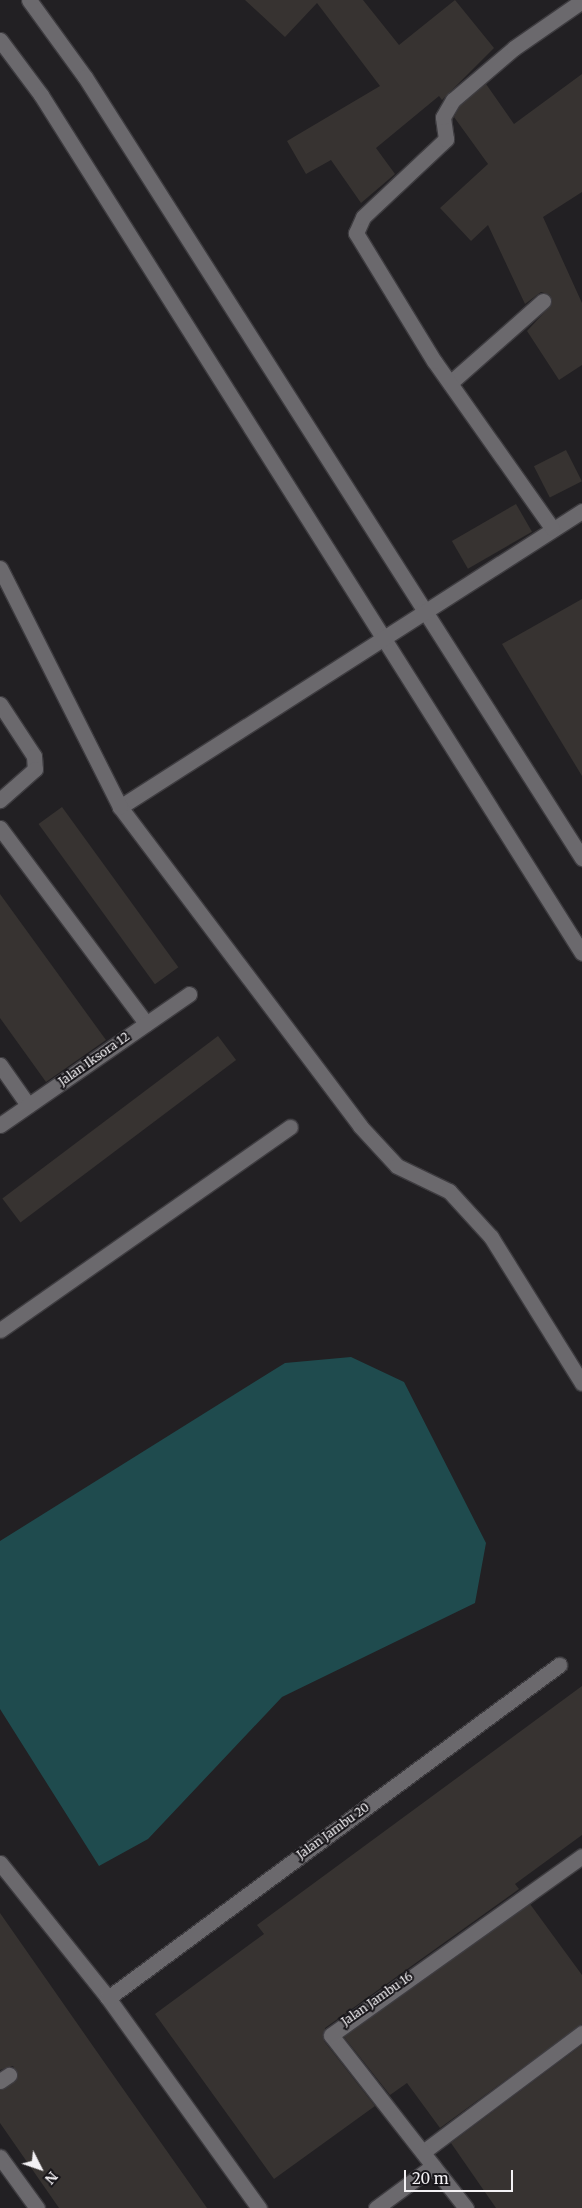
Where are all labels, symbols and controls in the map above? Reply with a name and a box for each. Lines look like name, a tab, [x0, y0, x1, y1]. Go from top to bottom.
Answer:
street label: Jalan Iksora 12	[56, 1029, 132, 1089]
street label: Jalan Jambu 20	[294, 1800, 372, 1862]
street label: Jalan Jambu 16	[339, 1969, 415, 2029]
north arrow	[15, 2143, 65, 2193]
scale bar	[407, 2160, 516, 2192]
text: N	[41, 2168, 62, 2188]
text: 20 m	[412, 2169, 449, 2188]

